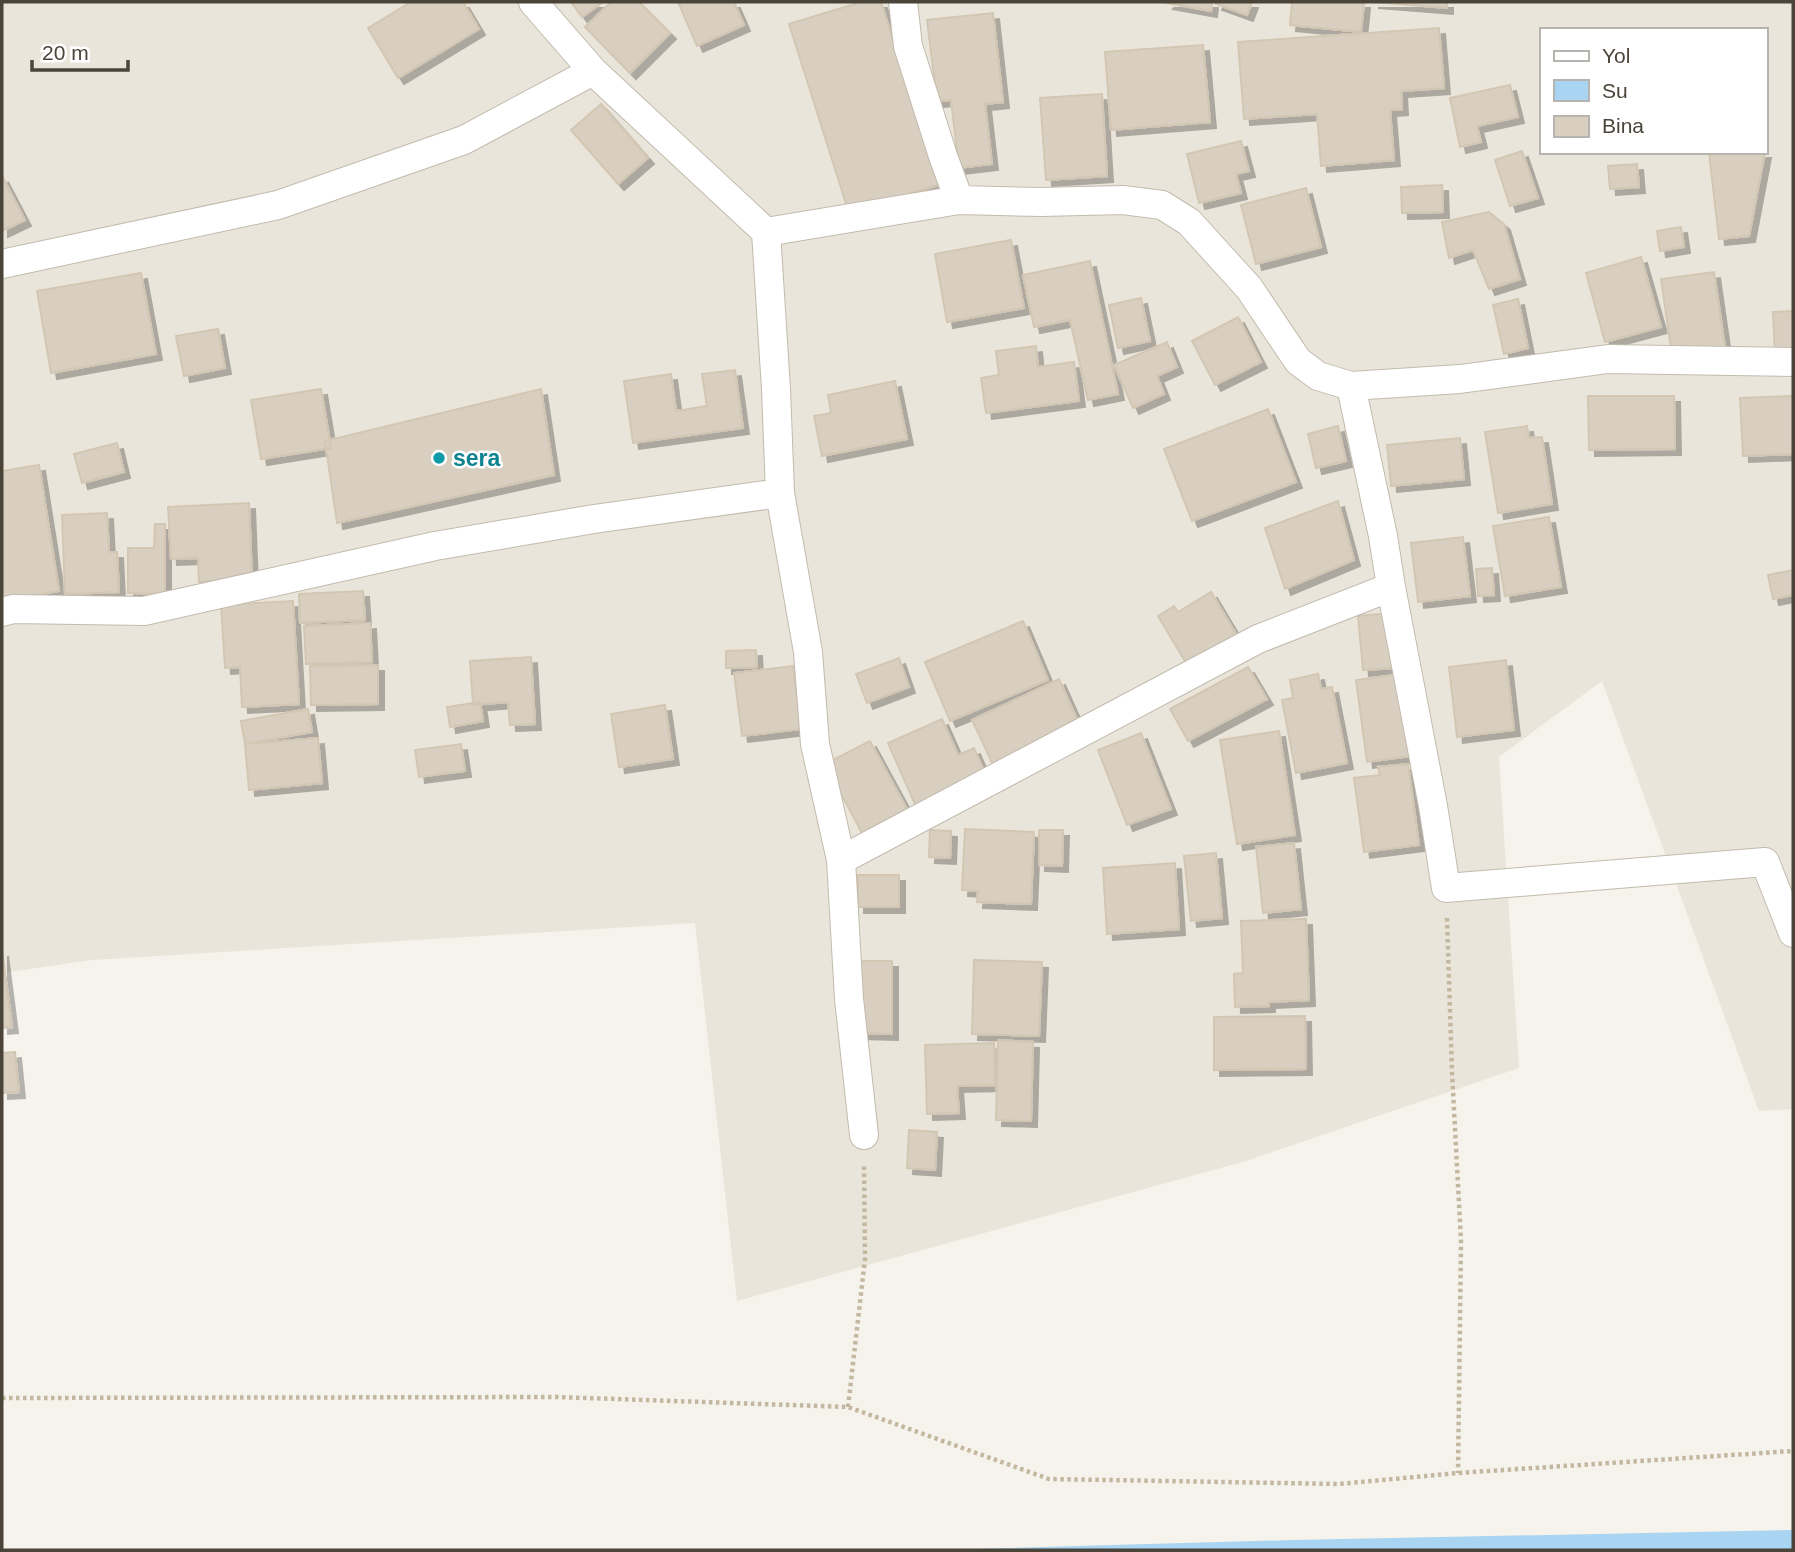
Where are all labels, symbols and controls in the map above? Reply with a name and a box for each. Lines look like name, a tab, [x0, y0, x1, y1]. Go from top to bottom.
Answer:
scale bar	[32, 28, 128, 72]
legend	[1540, 28, 1767, 154]
text: 20 m	[42, 41, 89, 64]
text: Yol	[1602, 44, 1630, 67]
text: Su	[1602, 79, 1628, 102]
text: Bina	[1602, 114, 1644, 137]
place label: sera	[453, 445, 501, 471]
marker: sera	[431, 450, 447, 466]

